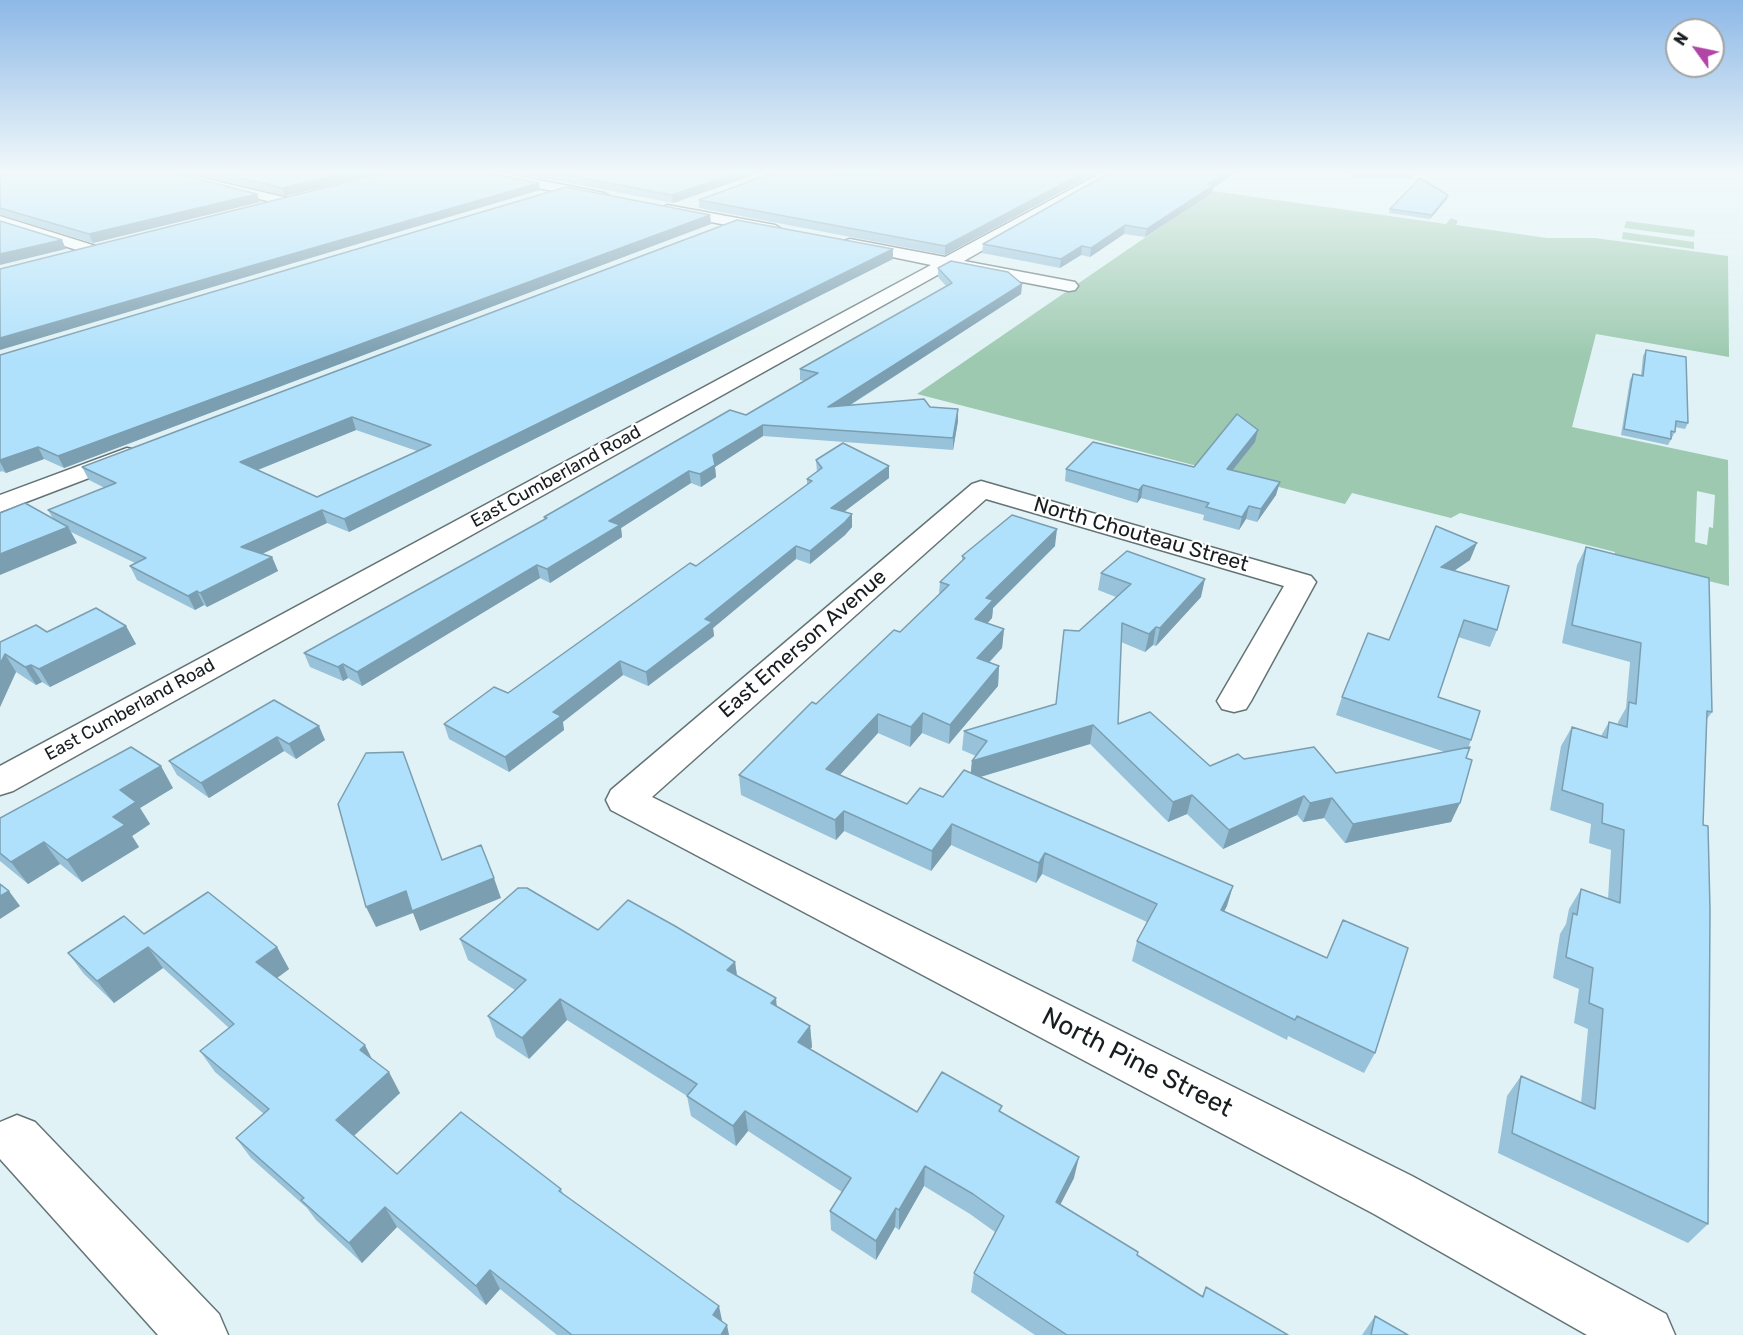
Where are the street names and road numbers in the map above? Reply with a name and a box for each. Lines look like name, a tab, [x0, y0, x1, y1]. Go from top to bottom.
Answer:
street label: East Cumberland Road	[467, 421, 645, 533]
street label: North Chouteau Street	[1031, 492, 1251, 578]
street label: East Emerson Avenue	[714, 564, 892, 724]
street label: East Cumberland Road	[41, 654, 219, 766]
street label: North Pine Street	[1036, 1001, 1238, 1125]

